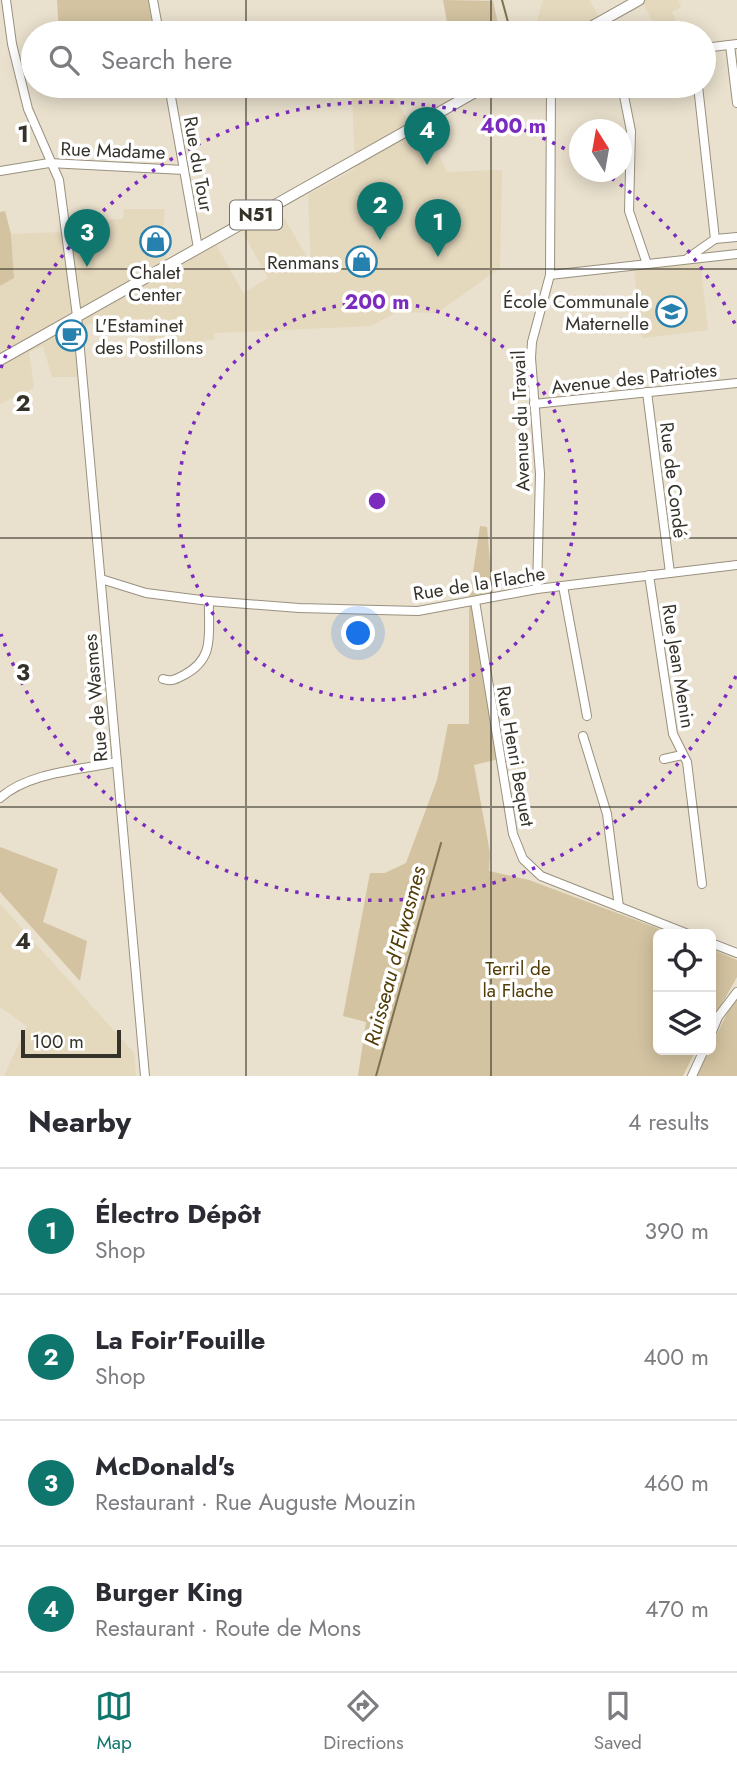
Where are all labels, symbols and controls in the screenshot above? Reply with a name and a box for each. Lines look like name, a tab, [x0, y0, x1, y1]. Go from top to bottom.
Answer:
search box	[21, 21, 716, 98]
icon: search	[45, 41, 83, 79]
text: Search here	[101, 41, 233, 79]
pin: 4	[404, 107, 450, 165]
text: 400 m	[480, 111, 546, 141]
street label: Rue du Tour	[177, 114, 220, 214]
text: 1	[17, 117, 29, 151]
north arrow	[569, 119, 632, 182]
street label: Rue Madame	[60, 135, 166, 166]
pin: 2	[357, 182, 403, 240]
pin: 1	[415, 199, 461, 257]
road number: N51	[230, 200, 282, 230]
pin: 3	[64, 209, 110, 267]
shop icon: Chalet Center	[138, 224, 172, 258]
shop icon: Renmans	[345, 245, 379, 279]
place label: Renmans	[267, 249, 339, 276]
place label: Chalet Center	[128, 259, 182, 308]
text: 200 m	[344, 287, 410, 317]
place label: École Communale Maternelle	[503, 288, 649, 337]
school or university icon: École Communale Maternelle	[655, 295, 689, 329]
place label: L'Estaminet des Postillons	[95, 312, 203, 361]
cafe icon: L'Estaminet des Postillons	[55, 319, 89, 353]
street label: Avenue du Travail	[505, 350, 536, 492]
street label: Avenue des Patriotes	[550, 356, 718, 401]
text: 2	[15, 386, 31, 420]
street label: Rue de Condé	[653, 421, 694, 540]
centre of rings	[365, 489, 389, 513]
street label: Rue de la Flache	[411, 560, 547, 607]
street label: Rue Jean Menin	[655, 602, 702, 730]
your location	[341, 616, 375, 650]
street label: Rue de Wasmes	[76, 632, 115, 763]
text: 3	[16, 655, 30, 689]
street label: Rue Henri Bequet	[490, 684, 541, 829]
water label: Ruisseau d'Elwasmes	[357, 862, 434, 1049]
text: 4	[15, 924, 31, 958]
map controls	[653, 929, 716, 1055]
button: locate	[653, 929, 716, 992]
park label: Terril de la Flache	[482, 955, 554, 1004]
button: layers	[653, 992, 716, 1055]
scale bar	[21, 1027, 121, 1059]
text: 100 m	[32, 1028, 84, 1055]
text: Nearby	[28, 1100, 131, 1143]
text: 4 results	[628, 1105, 709, 1139]
text: Électro Dépôt	[95, 1195, 261, 1233]
text: 1	[45, 1214, 57, 1248]
text: 390 m	[645, 1214, 709, 1248]
text: Shop	[95, 1233, 145, 1267]
text: La Foir'Fouille	[95, 1321, 265, 1359]
text: 2	[43, 1340, 59, 1374]
text: 400 m	[643, 1340, 709, 1374]
text: Shop	[95, 1359, 145, 1393]
text: McDonald's	[95, 1447, 235, 1485]
text: 3	[44, 1466, 58, 1500]
text: 460 m	[644, 1466, 709, 1500]
text: Restaurant · Rue Auguste Mouzin	[95, 1485, 416, 1519]
text: Burger King	[95, 1573, 243, 1611]
text: 4	[43, 1592, 59, 1626]
text: 470 m	[645, 1592, 709, 1626]
text: Restaurant · Route de Mons	[95, 1611, 361, 1645]
tab: Map	[95, 1687, 133, 1756]
tab: Directions	[323, 1687, 404, 1756]
tab: Saved	[594, 1687, 642, 1756]

